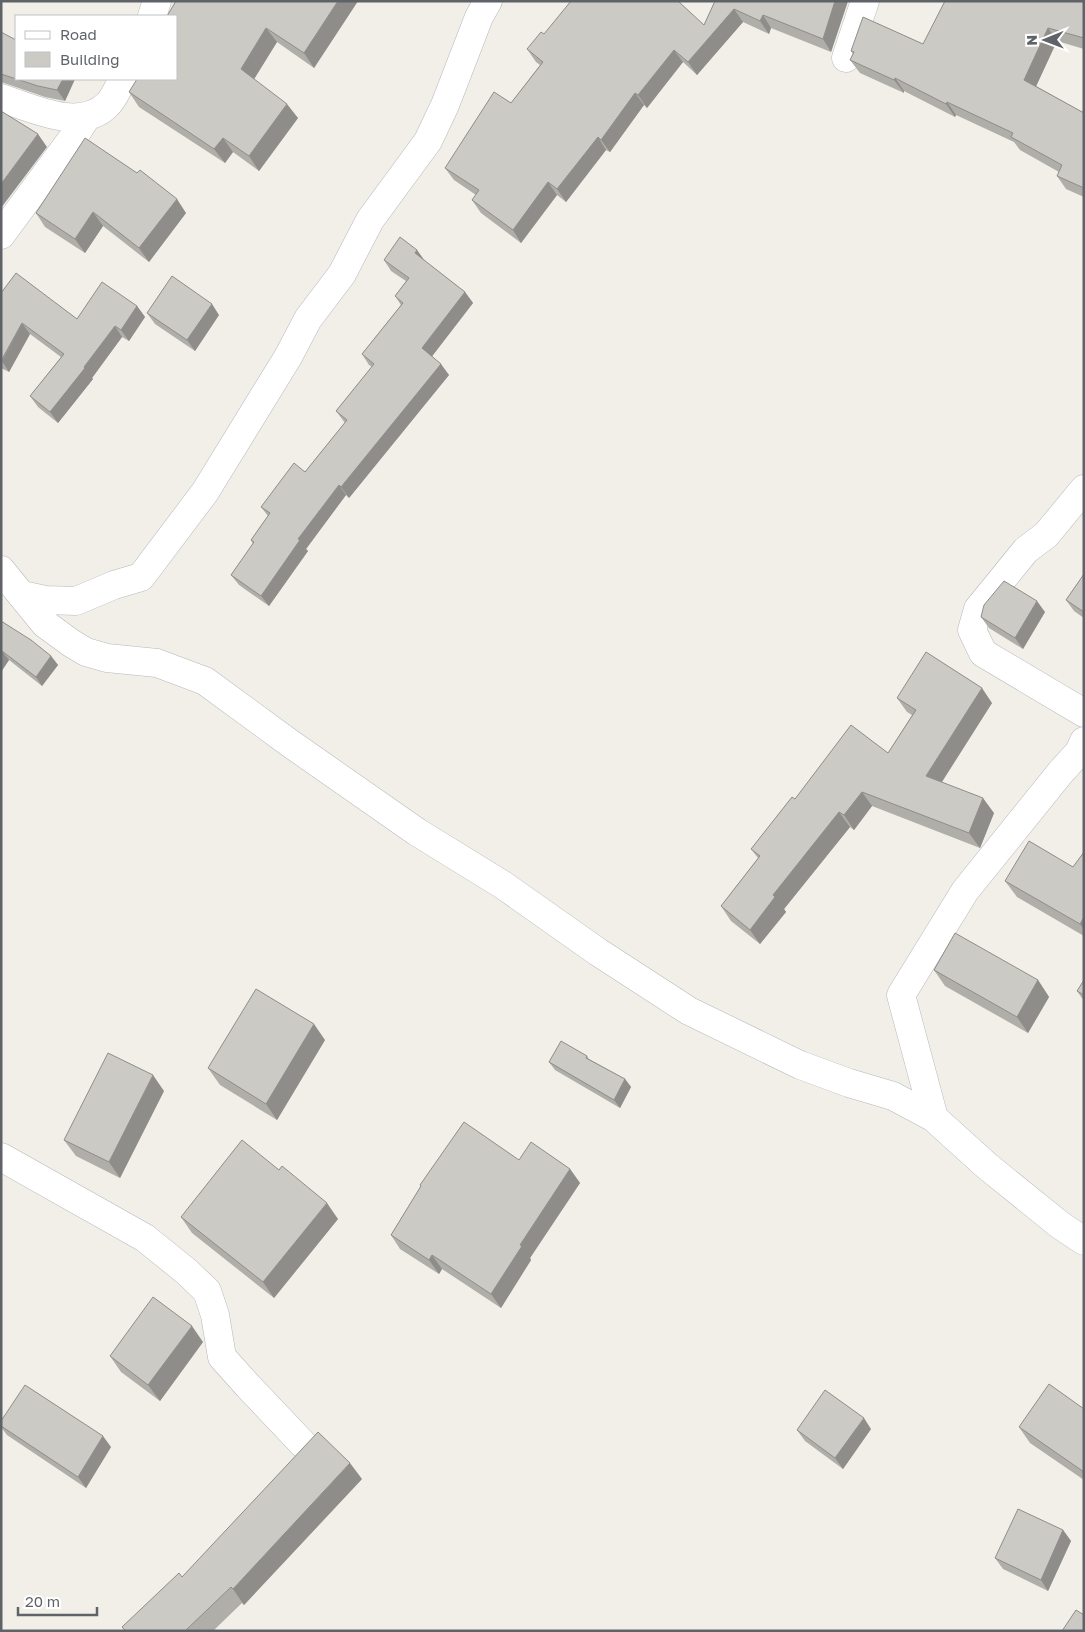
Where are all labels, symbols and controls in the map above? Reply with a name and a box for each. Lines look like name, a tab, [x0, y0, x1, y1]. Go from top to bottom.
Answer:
legend	[15, 15, 178, 80]
north arrow	[1020, 15, 1070, 65]
text: Road	[60, 25, 97, 43]
text: N	[1023, 35, 1040, 46]
text: Building	[60, 50, 120, 68]
scale bar	[18, 1584, 96, 1616]
text: 20 m	[25, 1592, 60, 1610]

